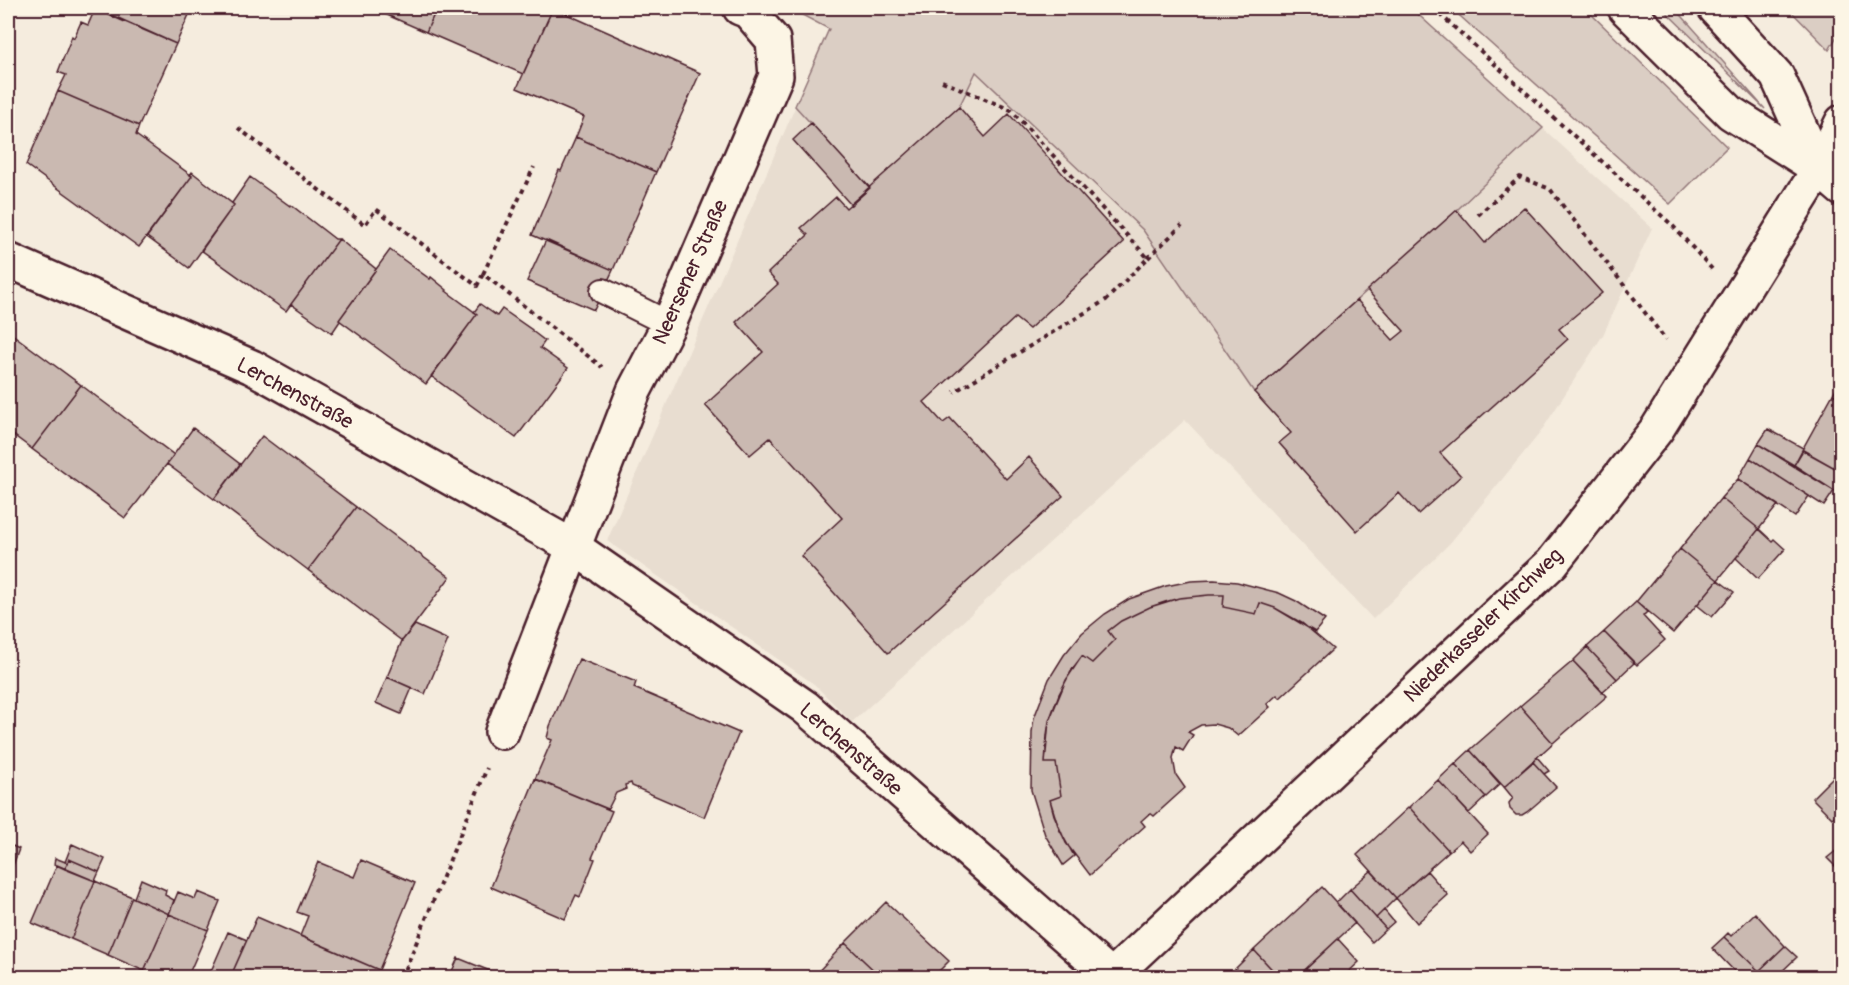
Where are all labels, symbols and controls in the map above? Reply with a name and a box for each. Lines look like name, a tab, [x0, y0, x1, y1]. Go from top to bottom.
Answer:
street label: Neersener Straße	[646, 195, 735, 349]
street label: Lerchenstraße	[232, 351, 358, 436]
street label: Niederkasseler Kirchweg	[1398, 542, 1569, 708]
street label: Lerchenstraße	[793, 697, 909, 802]

